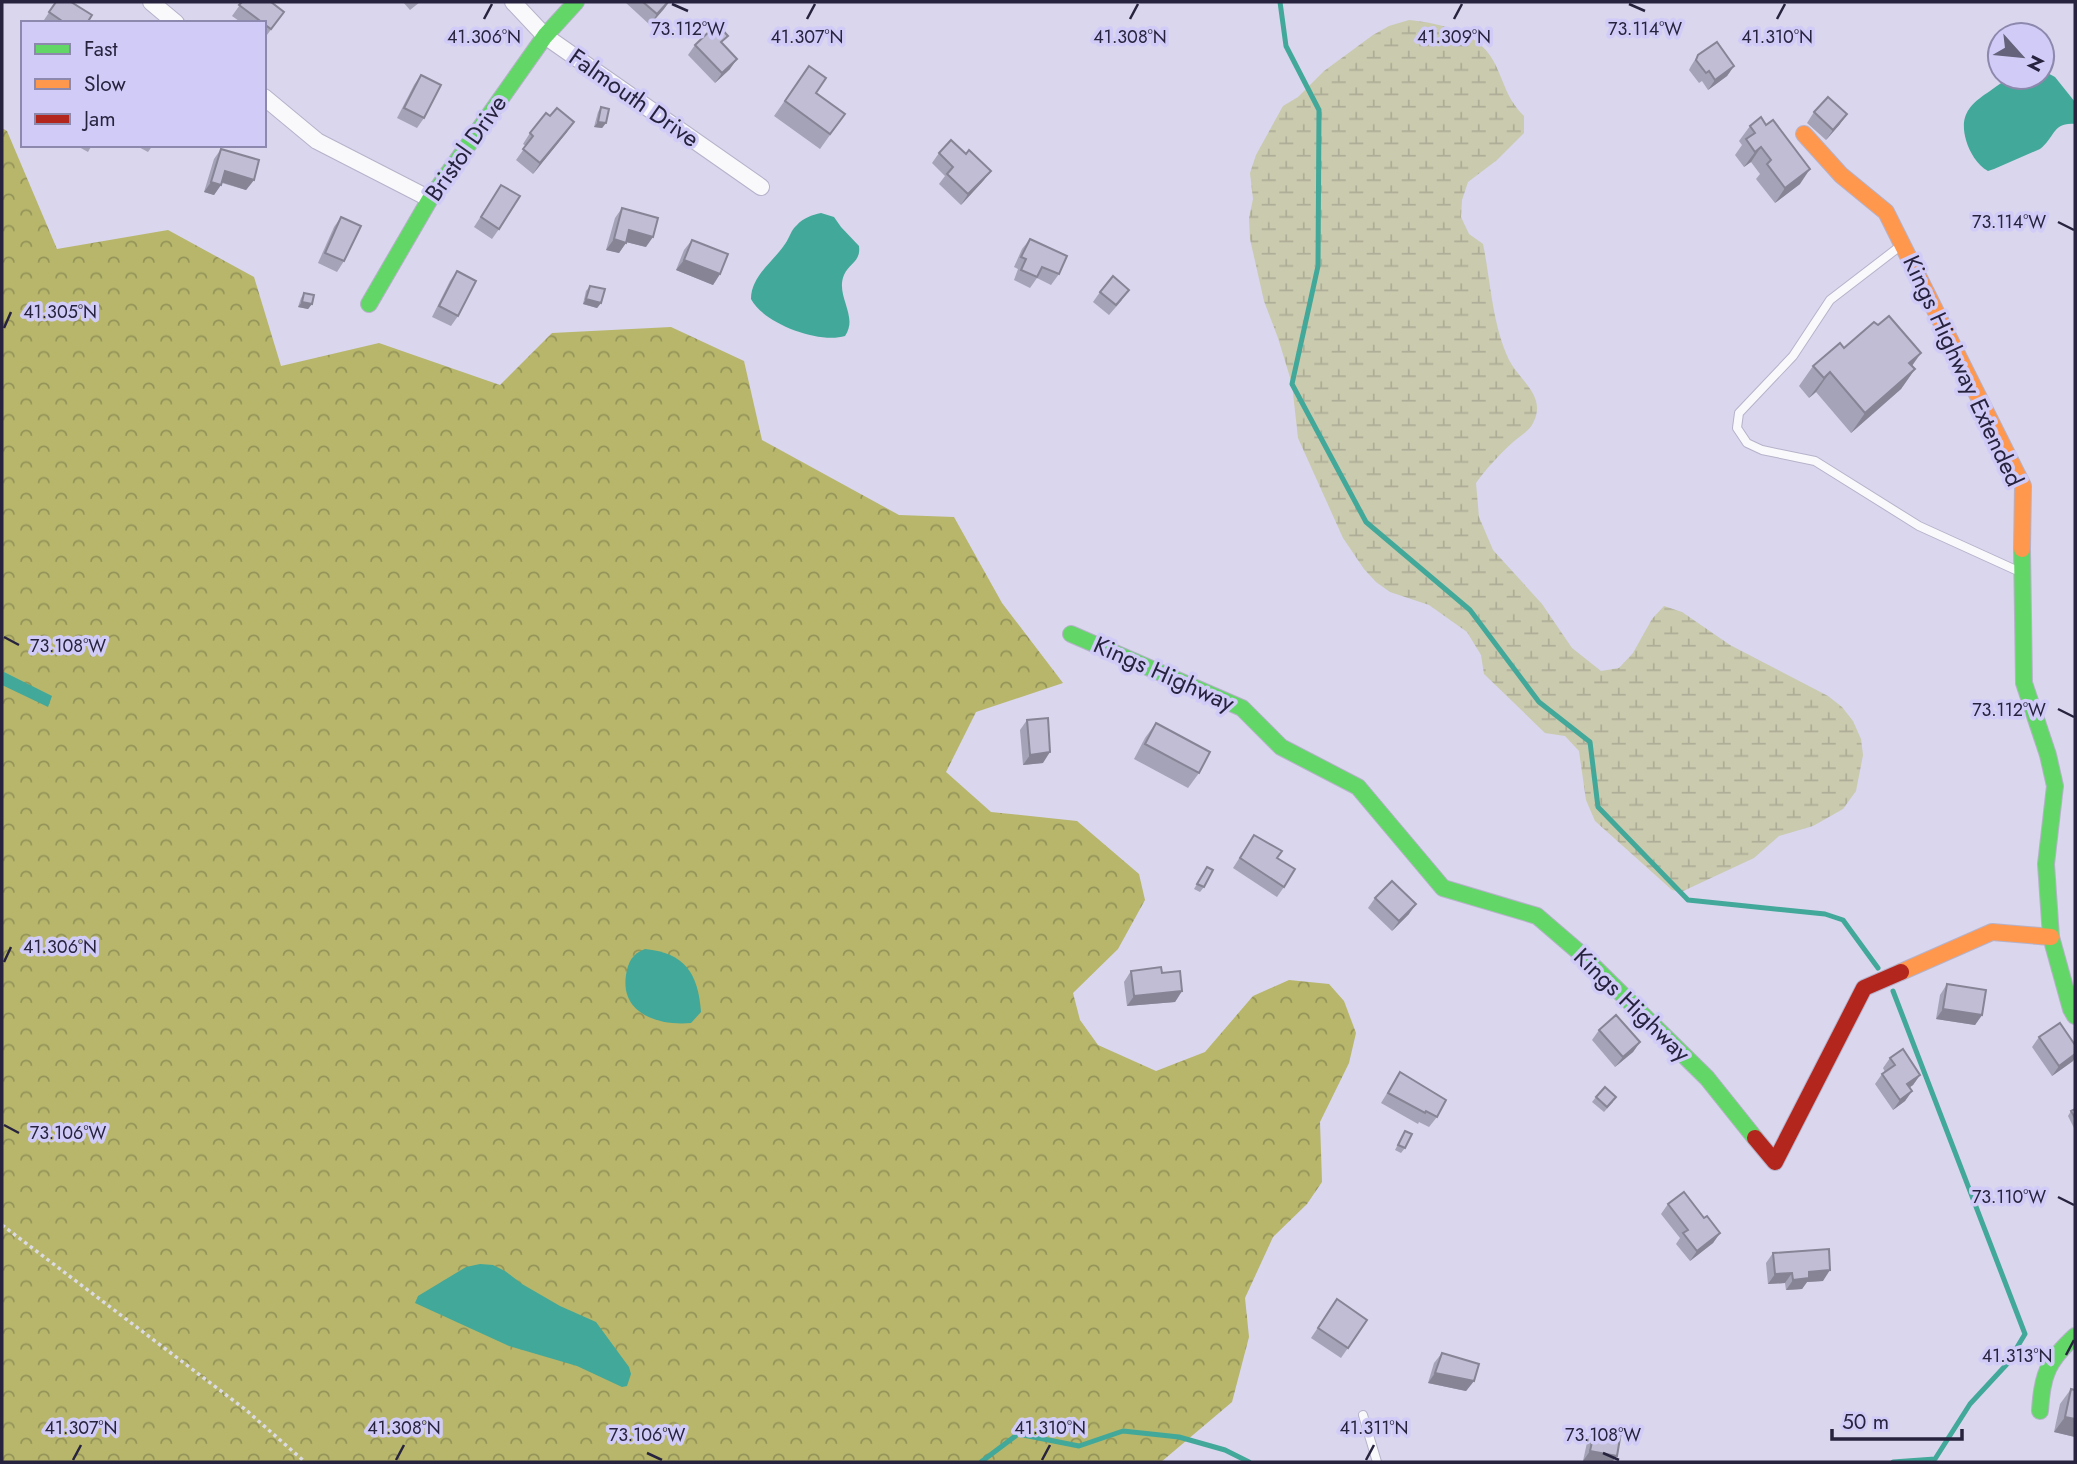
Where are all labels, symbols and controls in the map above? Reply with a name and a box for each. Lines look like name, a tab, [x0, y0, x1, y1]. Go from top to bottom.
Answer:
text: 73.112°W	[651, 16, 725, 42]
text: 73.114°W	[1608, 16, 1682, 42]
legend	[21, 21, 266, 147]
north arrow	[1986, 21, 2056, 91]
text: 41.306°N	[447, 24, 521, 50]
text: 41.307°N	[770, 24, 844, 50]
text: 41.308°N	[1093, 24, 1167, 50]
text: 41.309°N	[1417, 24, 1491, 50]
text: 41.310°N	[1741, 24, 1813, 50]
text: Fast	[84, 34, 117, 64]
street label: Falmouth Drive	[562, 40, 706, 155]
text: N	[2020, 51, 2051, 76]
text: Slow	[84, 69, 126, 99]
street label: Bristol Drive	[416, 88, 515, 208]
text: Jam	[81, 104, 116, 134]
text: 73.114°W	[1972, 209, 2046, 235]
street label: Kings Highway Extended	[1894, 249, 2033, 492]
text: 41.305°N	[23, 299, 97, 325]
street label: Kings Highway	[1088, 627, 1241, 720]
text: 73.108°W	[30, 633, 106, 659]
text: 73.112°W	[1972, 697, 2046, 723]
text: 41.306°N	[23, 934, 97, 960]
street label: Kings Highway	[1566, 940, 1699, 1070]
text: 73.106°W	[30, 1120, 106, 1146]
text: 73.110°W	[1972, 1184, 2046, 1210]
text: 41.313°N	[1982, 1343, 2052, 1369]
scale bar	[1832, 1398, 1962, 1442]
text: 50 m	[1842, 1407, 1889, 1437]
text: 41.307°N	[44, 1415, 118, 1441]
text: 41.308°N	[367, 1415, 441, 1441]
text: 41.310°N	[1014, 1415, 1086, 1441]
text: 41.311°N	[1340, 1415, 1408, 1441]
text: 73.106°W	[609, 1422, 685, 1448]
text: 73.108°W	[1565, 1422, 1641, 1448]

